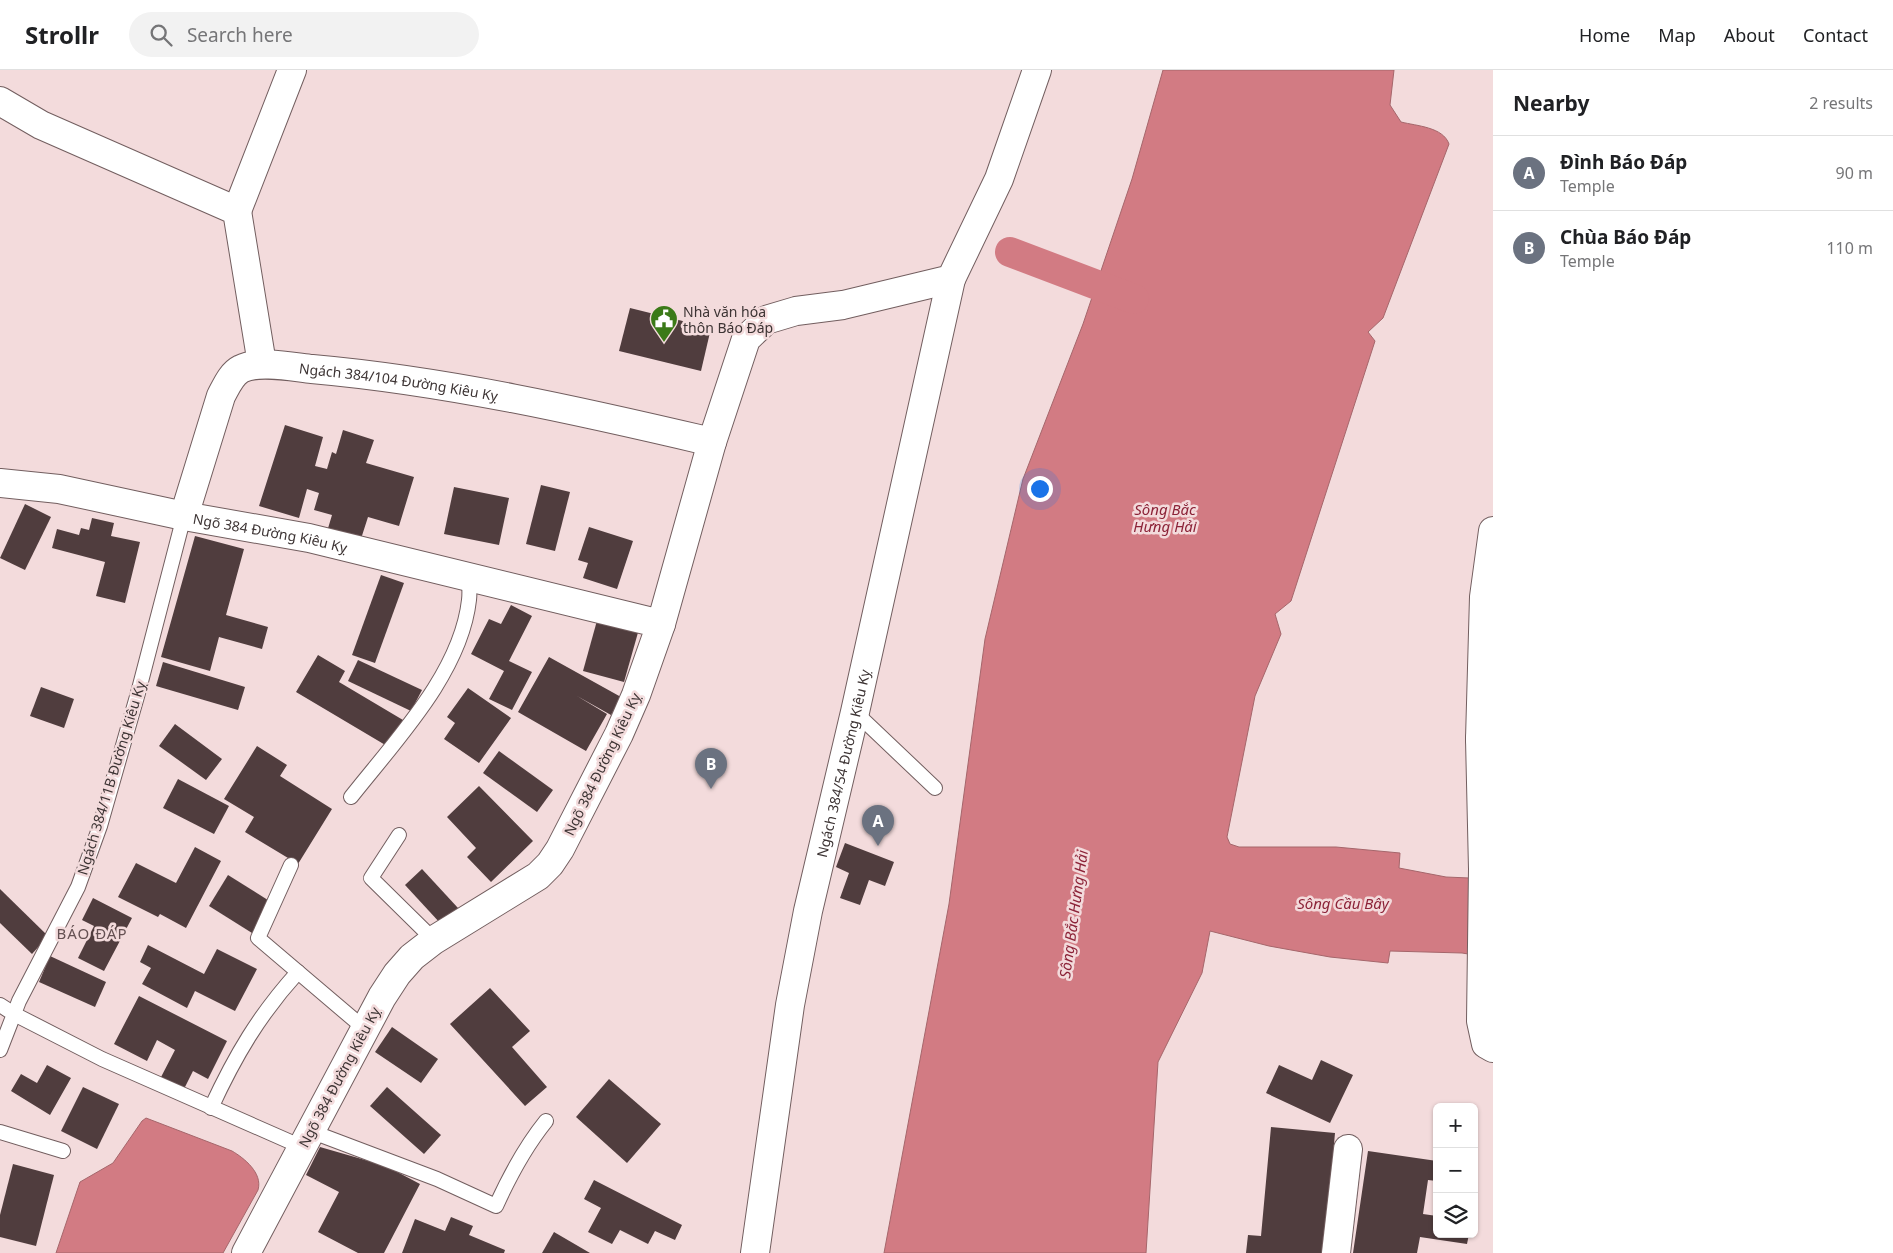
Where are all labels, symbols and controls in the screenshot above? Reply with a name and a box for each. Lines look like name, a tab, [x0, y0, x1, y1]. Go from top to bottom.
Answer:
search box	[129, 12, 479, 57]
text: Strollr	[25, 18, 99, 51]
icon: search	[147, 21, 175, 49]
text: Search here	[187, 22, 293, 48]
text: Home	[1579, 23, 1630, 47]
text: Map	[1658, 23, 1696, 47]
text: About	[1724, 23, 1775, 47]
text: Contact	[1803, 23, 1868, 47]
text: Nearby	[1513, 89, 1589, 117]
text: 2 results	[1809, 92, 1873, 114]
text: Đình Báo Đáp	[1560, 149, 1687, 175]
text: A	[1523, 162, 1535, 184]
text: 90 m	[1836, 162, 1873, 184]
text: Temple	[1560, 175, 1615, 197]
text: Chùa Báo Đáp	[1560, 224, 1691, 250]
text: B	[1524, 237, 1534, 259]
text: 110 m	[1826, 237, 1873, 259]
text: Temple	[1560, 250, 1615, 272]
place label: Nhà văn hóa thôn Báo Đáp	[683, 302, 773, 337]
public building icon: Nhà văn hóa thôn Báo Đáp	[649, 304, 679, 343]
street label: Ngách 384/104 Đường Kiêu Kỵ	[298, 358, 500, 405]
your location	[1027, 476, 1053, 502]
water label: Sông Bắc Hưng Hải	[1133, 499, 1198, 536]
street label: Ngõ 384 Đường Kiêu Kỵ	[192, 508, 350, 557]
street label: Ngách 384/54 Đường Kiêu Kỵ	[812, 666, 874, 859]
street label: Ngách 384/11B Đường Kiêu Kỵ	[72, 678, 150, 877]
street label: Ngõ 384 Đường Kiêu Kỵ	[559, 689, 645, 838]
pin: B	[695, 748, 727, 789]
pin: A	[862, 805, 894, 846]
water label: Sông Bắc Hưng Hải	[1054, 848, 1092, 979]
water label: Sông Cầu Bây	[1297, 893, 1390, 913]
district label: BÁO ĐÁP	[57, 923, 127, 943]
street label: Ngõ 384 Đường Kiêu Kỵ	[294, 1003, 385, 1151]
map controls	[1433, 1103, 1478, 1238]
button: +	[1433, 1103, 1478, 1148]
button: −	[1433, 1148, 1478, 1193]
button: layers	[1433, 1193, 1478, 1238]

